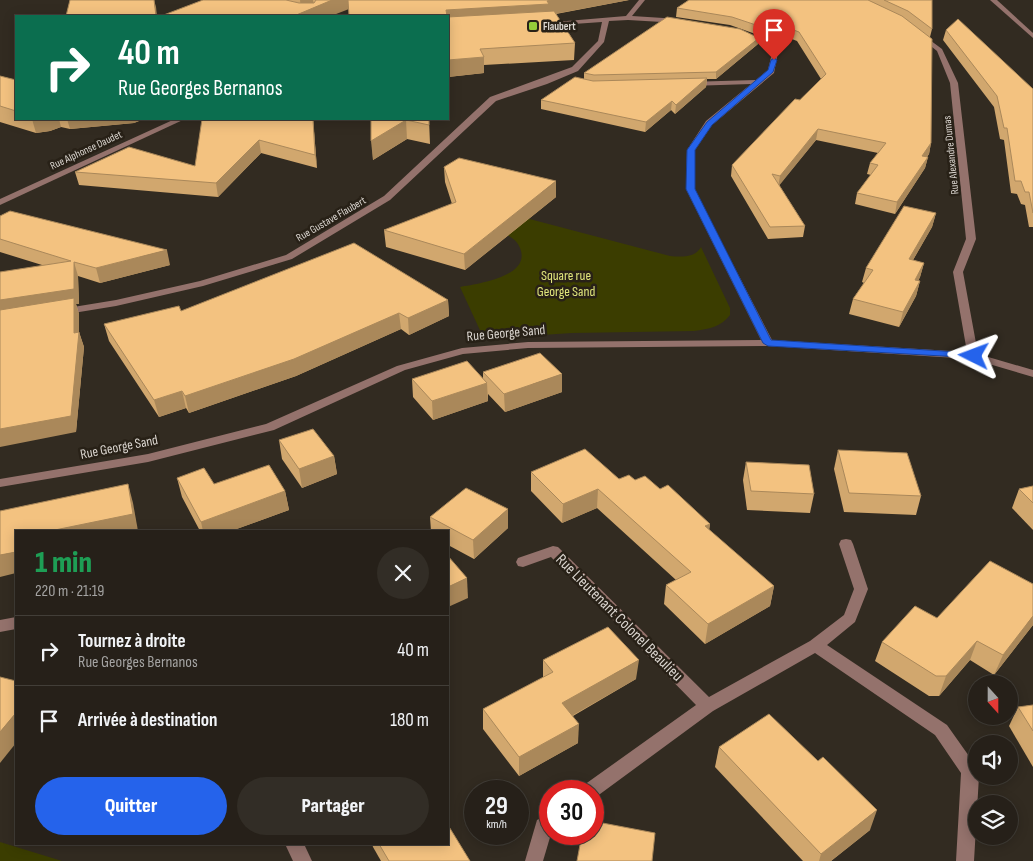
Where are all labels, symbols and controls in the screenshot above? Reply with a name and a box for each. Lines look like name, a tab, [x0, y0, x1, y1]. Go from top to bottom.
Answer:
pin	[753, 9, 795, 60]
icon: arrive	[760, 16, 788, 44]
marker: Flaubert	[527, 20, 539, 32]
place label: Flaubert	[543, 20, 576, 33]
text: 40 m	[118, 32, 180, 75]
icon: right	[35, 35, 100, 100]
text: Rue Georges Bernanos	[118, 75, 283, 102]
street label: Rue Alexandre Dumas	[940, 115, 962, 195]
street label: Rue Alphonse Daudet	[48, 127, 125, 172]
street label: Rue Gustave Flaubert	[294, 193, 369, 244]
park label: Square rue George Sand	[537, 267, 595, 300]
street label: Rue George Sand	[466, 321, 546, 345]
position arrow	[947, 329, 999, 381]
street label: Rue George Sand	[79, 431, 159, 463]
text: 1 min	[35, 545, 92, 581]
button: close	[377, 547, 429, 599]
street label: Rue Lieutenant Colonel Beaulieu	[551, 550, 687, 686]
text: 220 m · 21:19	[35, 582, 104, 601]
text: Tournez à droite	[78, 630, 186, 653]
icon: right	[35, 637, 63, 665]
text: 40 m	[397, 639, 429, 662]
text: Rue Georges Bernanos	[78, 653, 198, 672]
north arrow	[968, 675, 1018, 725]
map controls	[968, 675, 1018, 845]
icon: arrive	[35, 707, 63, 735]
text: Arrivée à destination	[78, 709, 218, 732]
text: 180 m	[390, 709, 429, 732]
button: sound	[968, 735, 1018, 785]
button: Quitter	[35, 777, 227, 835]
button: Partager	[237, 777, 429, 835]
speed limit sign: 30	[539, 780, 604, 845]
text: 29	[485, 791, 508, 822]
button: layers	[968, 795, 1018, 845]
text: km/h	[486, 817, 507, 832]

